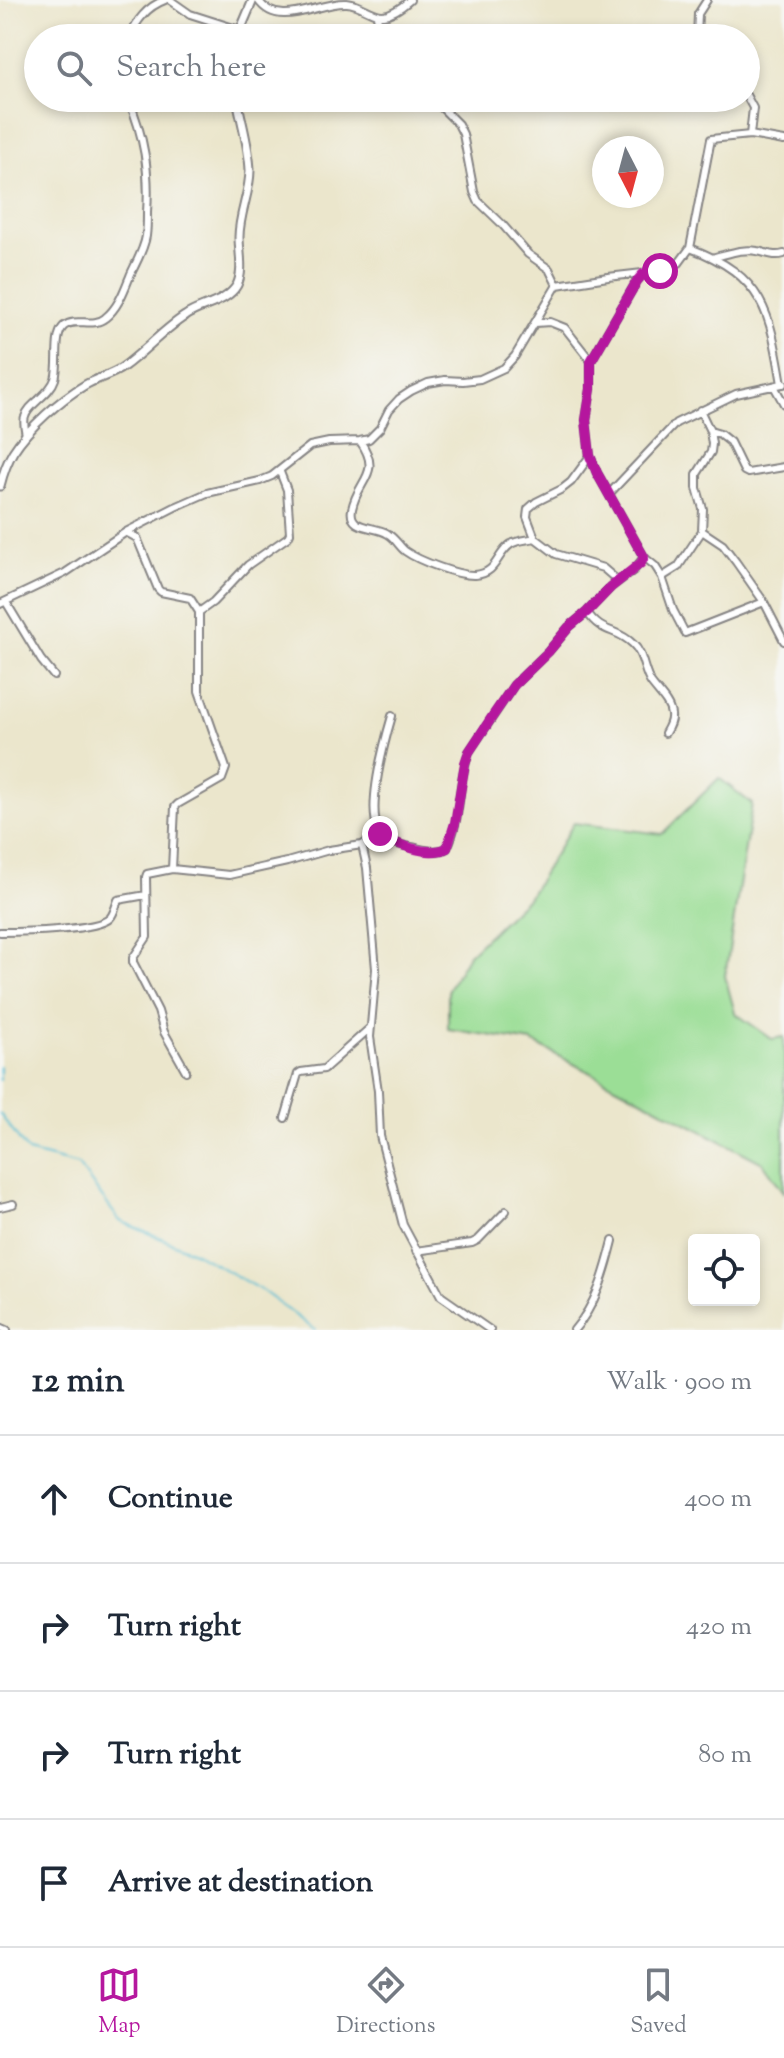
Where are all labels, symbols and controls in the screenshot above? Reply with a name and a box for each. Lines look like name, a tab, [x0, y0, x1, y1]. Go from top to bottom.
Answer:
search box	[24, 24, 760, 112]
icon: search	[52, 46, 96, 90]
text: Search here	[116, 47, 266, 90]
north arrow	[592, 136, 664, 208]
route start	[642, 253, 678, 289]
route end	[362, 816, 398, 852]
map controls	[688, 1234, 760, 1306]
button: locate	[688, 1234, 760, 1306]
text: 12 min	[32, 1358, 125, 1407]
text: Walk · 900 m	[606, 1364, 752, 1401]
icon: ahead	[32, 1477, 76, 1521]
text: Continue	[108, 1478, 233, 1521]
text: 400 m	[685, 1481, 752, 1518]
icon: right	[32, 1605, 76, 1649]
text: Turn right	[108, 1606, 241, 1649]
text: 420 m	[686, 1609, 752, 1646]
icon: right	[32, 1733, 76, 1777]
text: Turn right	[108, 1734, 241, 1777]
text: 80 m	[698, 1737, 752, 1774]
icon: arrive	[32, 1861, 76, 1905]
text: Arrive at destination	[108, 1862, 373, 1905]
tab: Map	[97, 1963, 141, 2043]
tab: Directions	[336, 1963, 435, 2043]
tab: Saved	[630, 1963, 687, 2043]

